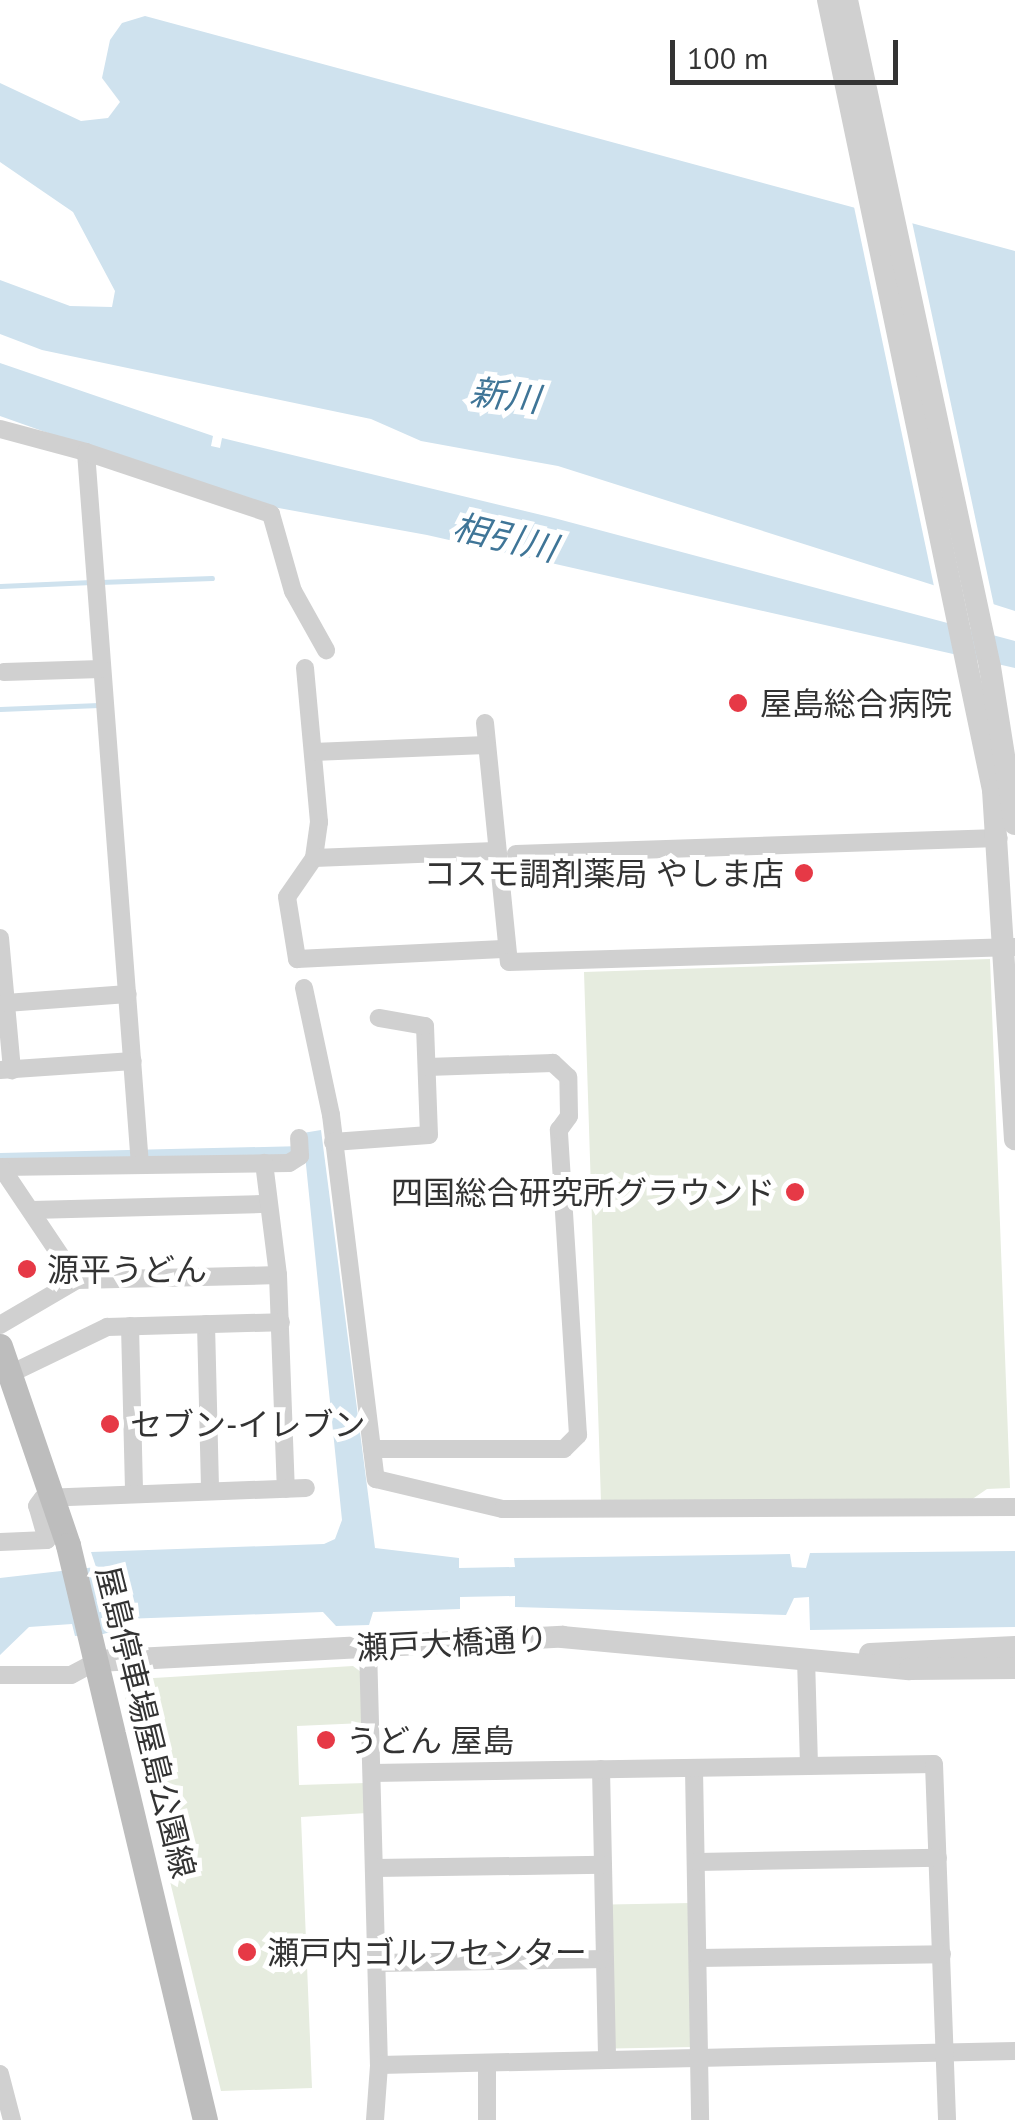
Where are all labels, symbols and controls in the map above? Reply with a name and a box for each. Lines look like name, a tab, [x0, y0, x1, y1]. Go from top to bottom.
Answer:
scale bar	[675, 20, 902, 82]
text: 100 m	[687, 38, 768, 77]
water label: 新川	[468, 370, 542, 420]
water label: 相引川	[449, 505, 561, 569]
place label: 屋島総合病院	[760, 684, 952, 722]
marker: 屋島総合病院	[725, 690, 751, 716]
place label: コスモ調剤薬局 やしま店	[423, 854, 784, 892]
marker: コスモ調剤薬局 やしま店	[793, 862, 815, 884]
place label: 四国総合研究所グラウンド	[391, 1173, 775, 1211]
marker: 四国総合研究所グラウンド	[784, 1181, 806, 1203]
place label: 源平うどん	[47, 1250, 207, 1288]
marker: 源平うどん	[16, 1258, 38, 1280]
place label: セブン-イレブン	[130, 1405, 366, 1443]
marker: セブン-イレブン	[99, 1413, 121, 1435]
street label: 屋島停車場屋島公園線	[89, 1562, 203, 1882]
street label: 瀬戸大橋通り	[355, 1619, 549, 1667]
place label: うどん 屋島	[346, 1721, 515, 1759]
marker: うどん 屋島	[315, 1729, 337, 1751]
place label: 瀬戸内ゴルフセンター	[267, 1933, 587, 1971]
marker: 瀬戸内ゴルフセンター	[236, 1941, 258, 1963]

